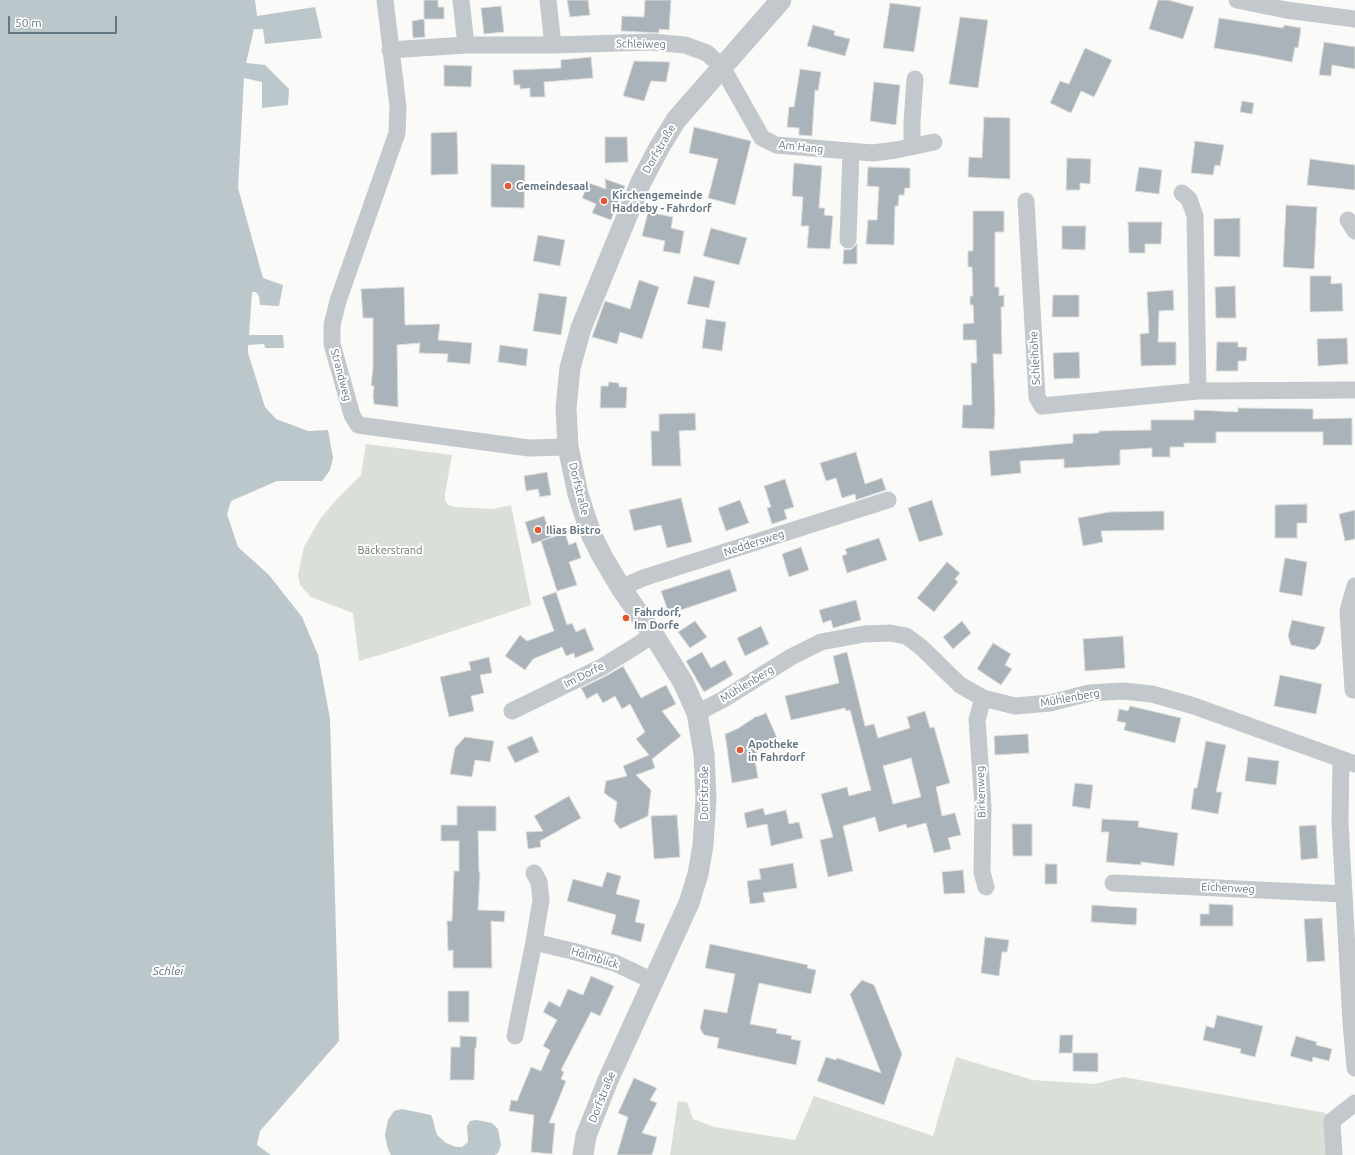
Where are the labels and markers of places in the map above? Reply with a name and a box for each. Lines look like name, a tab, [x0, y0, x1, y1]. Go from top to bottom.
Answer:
place label: Gemeindesaal	[516, 179, 589, 193]
marker: Gemeindesaal	[503, 181, 513, 191]
place label: Kirchengemeinde Haddeby - Fahrdorf	[612, 188, 712, 214]
marker: Kirchengemeinde Haddeby - Fahrdorf	[599, 196, 609, 206]
place label: Ilias Bistro	[546, 523, 601, 537]
marker: Ilias Bistro	[533, 525, 543, 535]
place label: Fahrdorf, Im Dorfe	[634, 605, 681, 631]
marker: Fahrdorf, Im Dorfe	[621, 613, 631, 623]
place label: Apotheke in Fahrdorf	[748, 737, 805, 763]
marker: Apotheke in Fahrdorf	[735, 745, 745, 755]

